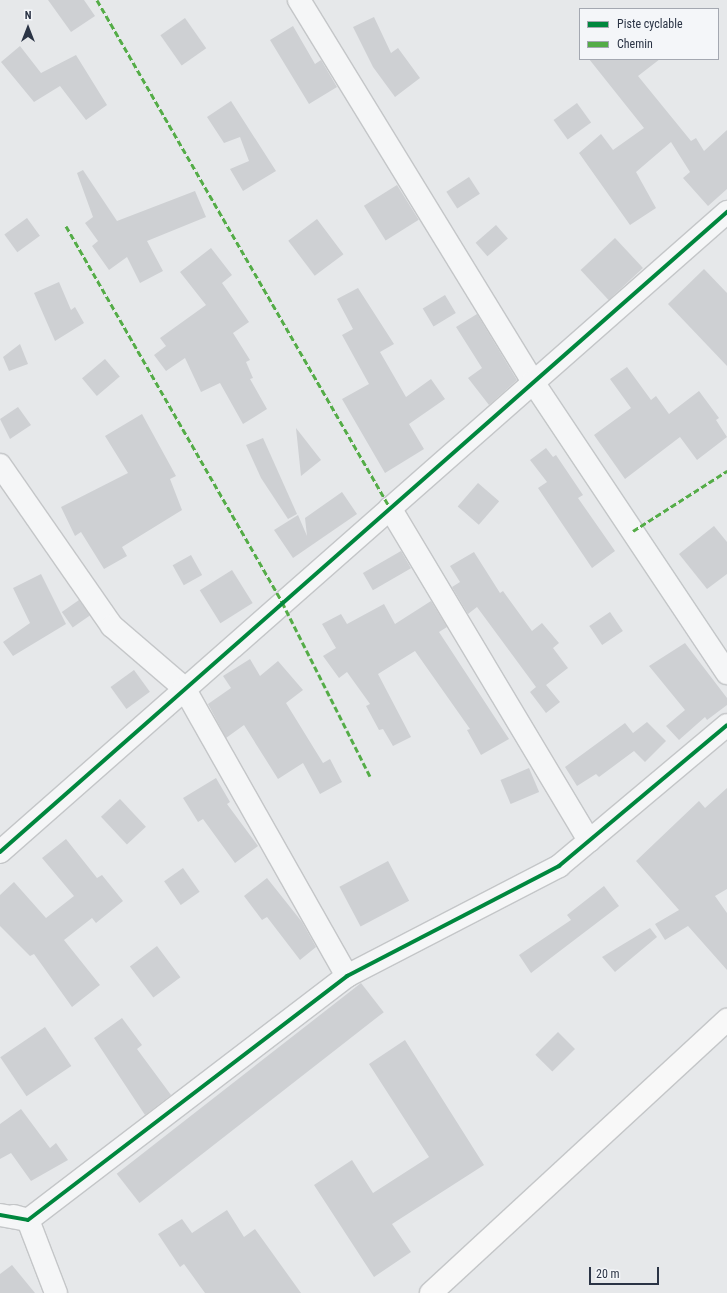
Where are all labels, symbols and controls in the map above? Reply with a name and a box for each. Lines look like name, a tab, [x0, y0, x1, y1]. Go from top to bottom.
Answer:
north arrow	[8, 8, 48, 48]
legend	[579, 8, 719, 60]
text: N	[25, 9, 31, 22]
text: Piste cyclable	[617, 17, 683, 31]
text: Chemin	[617, 37, 653, 51]
scale bar	[591, 1259, 661, 1285]
text: 20 m	[596, 1267, 620, 1281]

